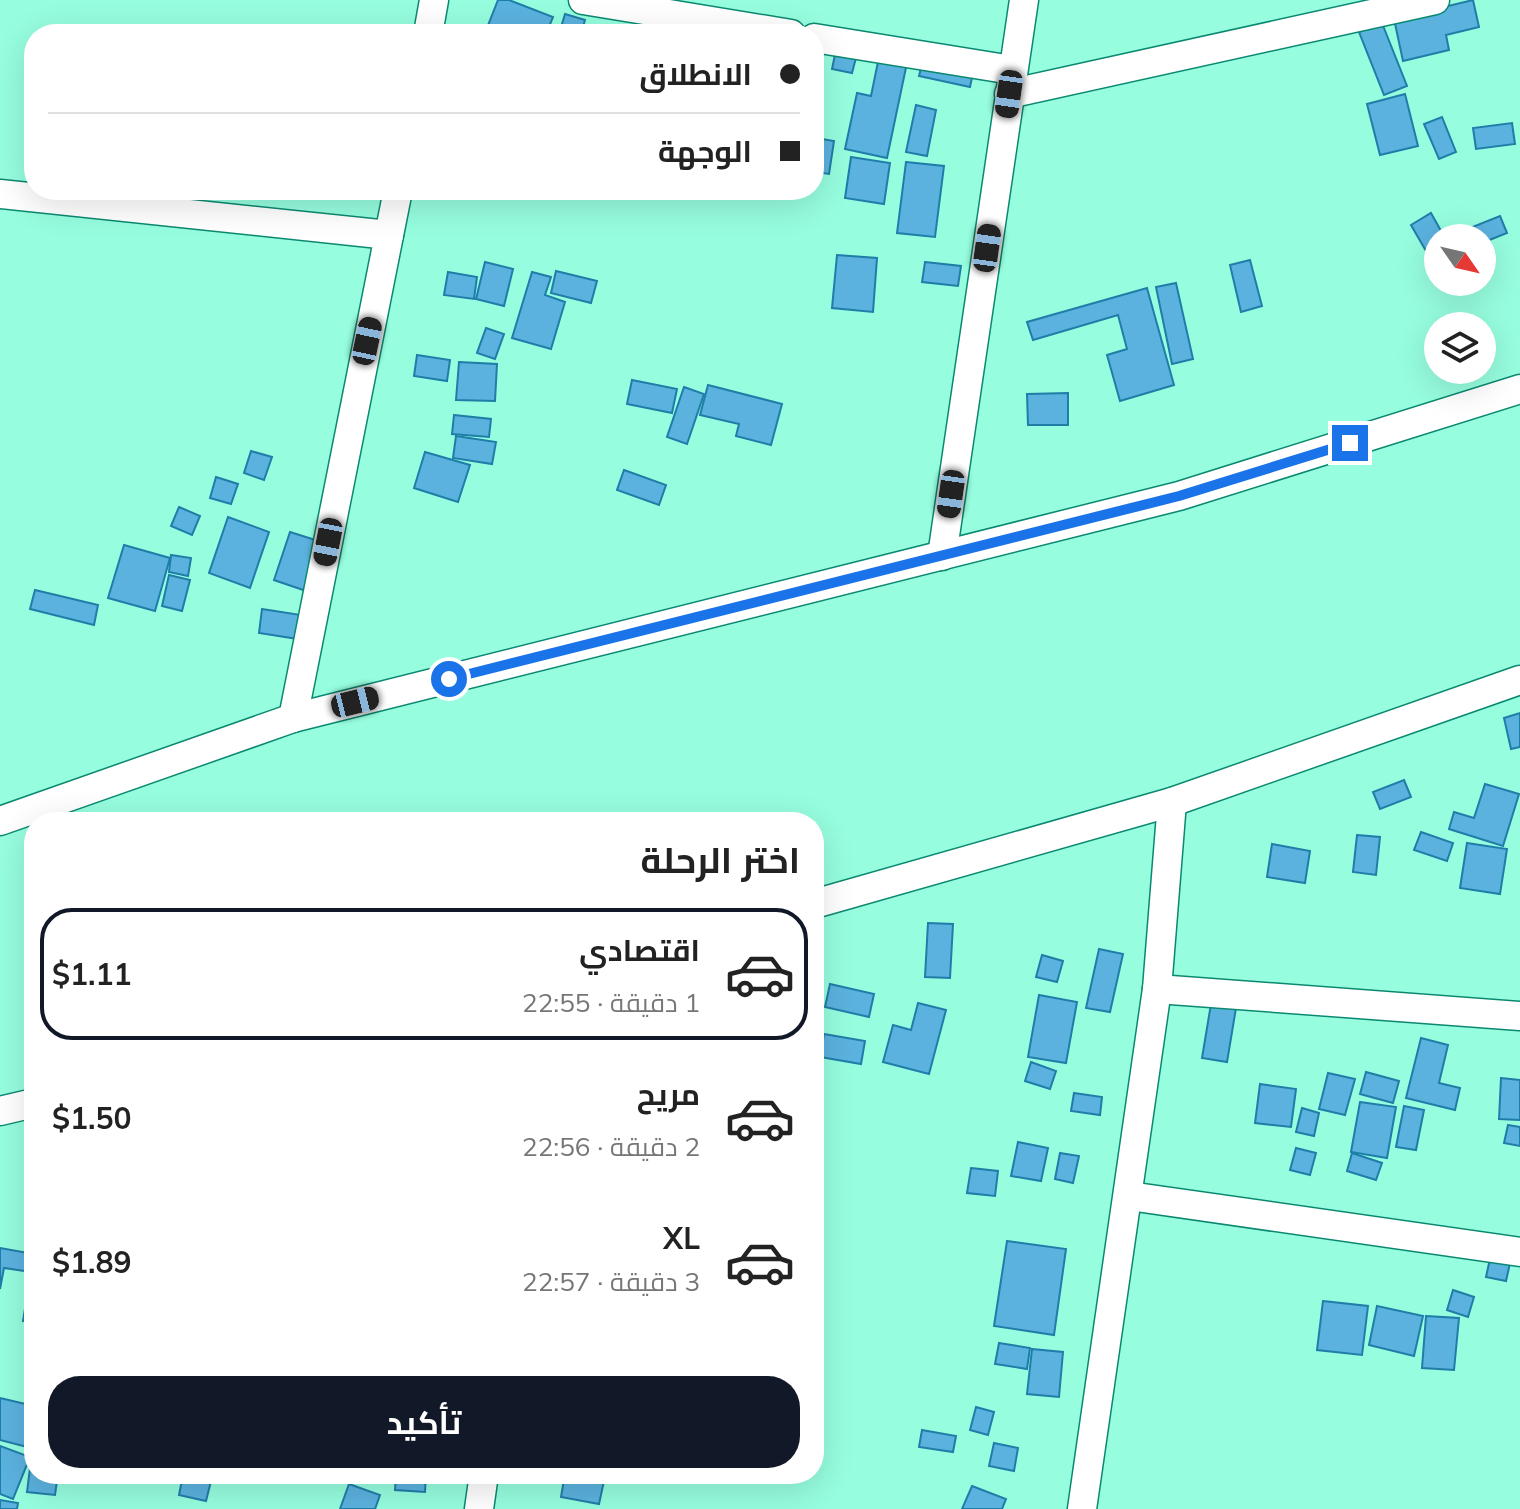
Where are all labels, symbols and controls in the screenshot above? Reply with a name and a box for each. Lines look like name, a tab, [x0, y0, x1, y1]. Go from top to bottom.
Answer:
text: الانطلاق	[639, 55, 752, 93]
car	[994, 69, 1024, 119]
text: الوجهة	[658, 132, 752, 170]
car	[972, 223, 1002, 273]
north arrow	[1424, 224, 1496, 296]
map controls	[1424, 224, 1496, 384]
button: layers	[1424, 312, 1496, 384]
car	[350, 315, 384, 367]
route end	[1332, 425, 1368, 461]
car	[936, 469, 966, 519]
car	[312, 516, 344, 568]
route start	[431, 661, 467, 697]
car	[329, 685, 381, 719]
text: اختر الرحلة	[641, 837, 800, 882]
text: اقتصادي	[579, 931, 700, 969]
icon: car	[724, 938, 796, 1010]
text: $1.11	[52, 955, 131, 993]
text: 1 دقيقة · 22:55	[522, 986, 700, 1019]
text: مريح	[637, 1075, 700, 1113]
icon: car	[724, 1082, 796, 1154]
text: $1.50	[52, 1099, 131, 1137]
text: 2 دقيقة · 22:56	[522, 1130, 700, 1163]
text: XL	[663, 1219, 700, 1257]
icon: car	[724, 1226, 796, 1298]
text: $1.89	[52, 1243, 131, 1281]
text: 3 دقيقة · 22:57	[522, 1265, 700, 1298]
button: تأكيد	[48, 1376, 800, 1468]

